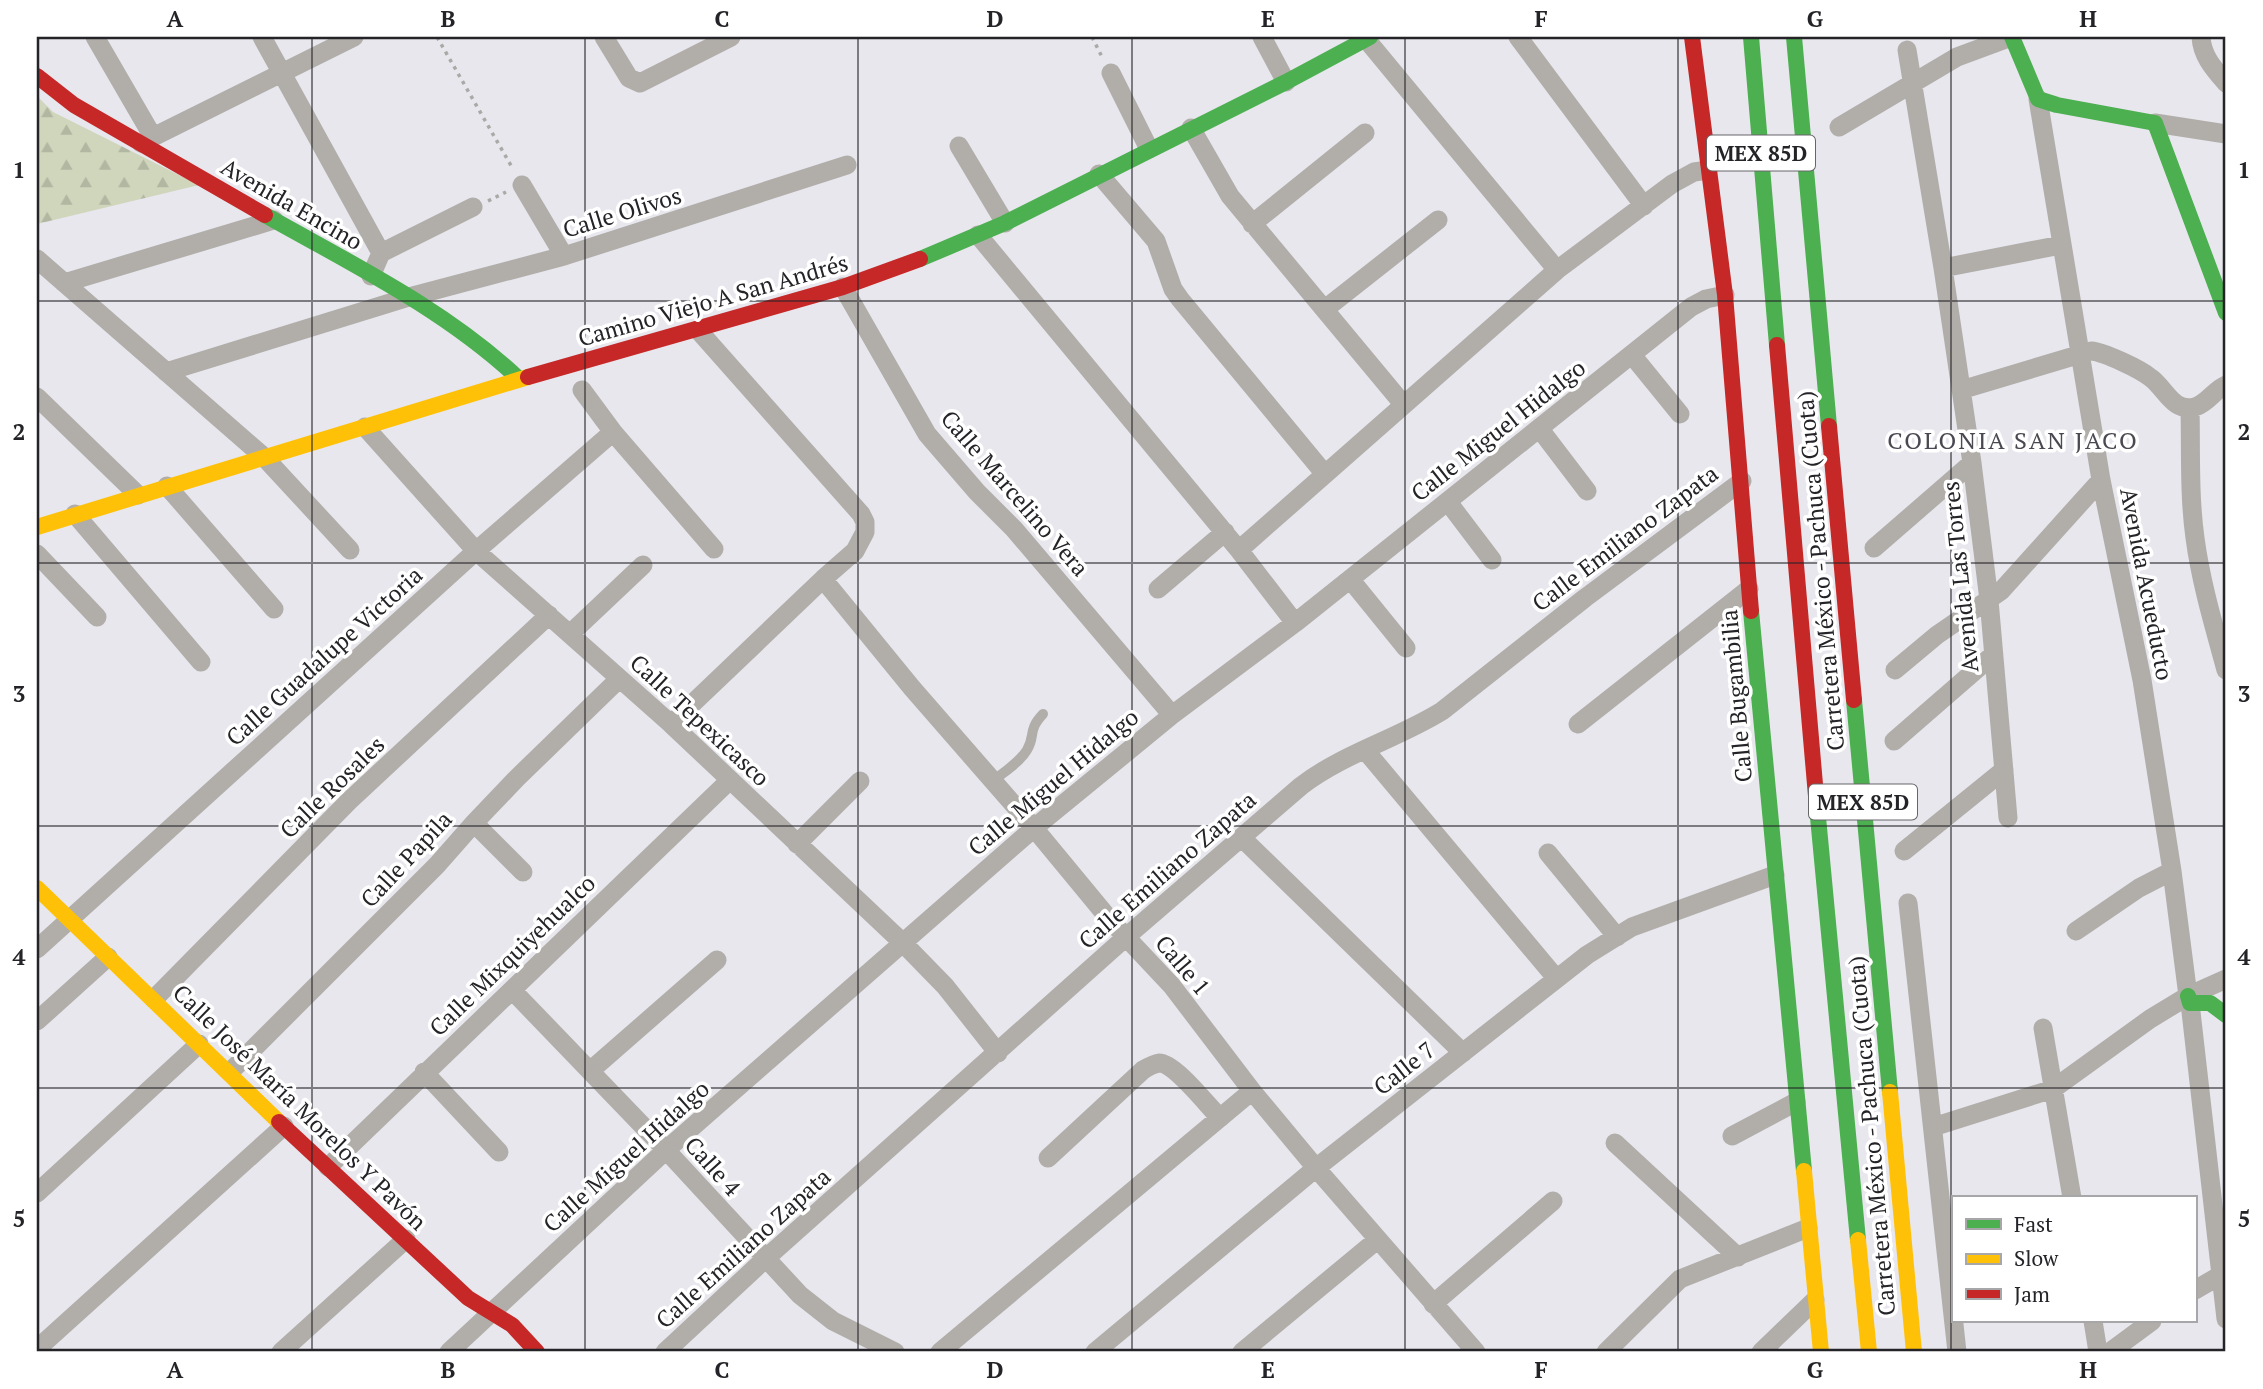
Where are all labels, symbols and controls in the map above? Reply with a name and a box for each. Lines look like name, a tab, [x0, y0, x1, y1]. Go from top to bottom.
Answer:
text: A	[167, 3, 184, 34]
text: B	[441, 3, 456, 34]
text: C	[715, 3, 730, 34]
text: D	[987, 3, 1004, 34]
text: E	[1261, 3, 1275, 34]
text: F	[1534, 3, 1548, 34]
text: G	[1807, 3, 1824, 34]
text: H	[2079, 3, 2097, 34]
road number: MEX 85D	[1707, 136, 1815, 170]
street label: Avenida Encino	[216, 151, 368, 257]
text: 1	[13, 154, 26, 185]
text: 1	[2238, 154, 2251, 185]
street label: Calle Olivos	[559, 179, 685, 245]
street label: Camino Viejo A San Andrés	[574, 247, 852, 353]
street label: Calle Miguel Hidalgo	[1404, 352, 1592, 508]
street label: Carretera México - Pachuca (Cuota)	[1789, 390, 1851, 752]
street label: Calle Marcelino Vera	[934, 403, 1096, 583]
text: 2	[13, 416, 26, 447]
text: 2	[2238, 416, 2251, 447]
district label: COLONIA SAN JACO	[1887, 424, 2139, 456]
street label: Calle Emiliano Zapata	[1526, 458, 1725, 618]
street label: Avenida Las Torres	[1935, 480, 1985, 674]
street label: Avenida Acueducto	[2113, 485, 2181, 683]
street label: Calle Guadalupe Victoria	[219, 559, 429, 753]
street label: Calle Bugambilia	[1713, 608, 1759, 784]
street label: Calle Tepexicasco	[624, 647, 776, 793]
text: 3	[13, 678, 26, 709]
text: 3	[2238, 678, 2251, 709]
street label: Calle Miguel Hidalgo	[961, 702, 1145, 862]
street label: Calle Rosales	[273, 729, 391, 845]
street label: Calle Emiliano Zapata	[1072, 784, 1263, 956]
road number: MEX 85D	[1809, 784, 1917, 820]
street label: Calle Papila	[353, 804, 459, 914]
street label: Calle Mixquiyehualco	[422, 868, 602, 1042]
street label: Calle 1	[1149, 928, 1217, 1002]
text: 4	[13, 941, 26, 972]
text: 4	[2238, 941, 2251, 972]
street label: Carretera México - Pachuca (Cuota)	[1840, 955, 1902, 1317]
street label: Calle José María Morelos Y Pavón	[167, 977, 434, 1237]
street label: Calle 7	[1367, 1034, 1441, 1102]
street label: Calle Miguel Hidalgo	[536, 1073, 716, 1239]
street label: Calle 4	[678, 1130, 748, 1203]
street label: Calle Emiliano Zapata	[649, 1161, 837, 1335]
legend	[1952, 1196, 2196, 1322]
text: 5	[13, 1203, 26, 1234]
text: 5	[2238, 1203, 2251, 1234]
text: Fast	[2014, 1210, 2053, 1238]
text: Slow	[2014, 1244, 2059, 1272]
text: Jam	[2014, 1280, 2050, 1308]
text: A	[167, 1354, 184, 1385]
text: B	[441, 1354, 456, 1385]
text: C	[715, 1354, 730, 1385]
text: D	[987, 1354, 1004, 1385]
text: E	[1261, 1354, 1275, 1385]
text: F	[1534, 1354, 1548, 1385]
text: G	[1807, 1354, 1824, 1385]
text: H	[2079, 1354, 2097, 1385]

